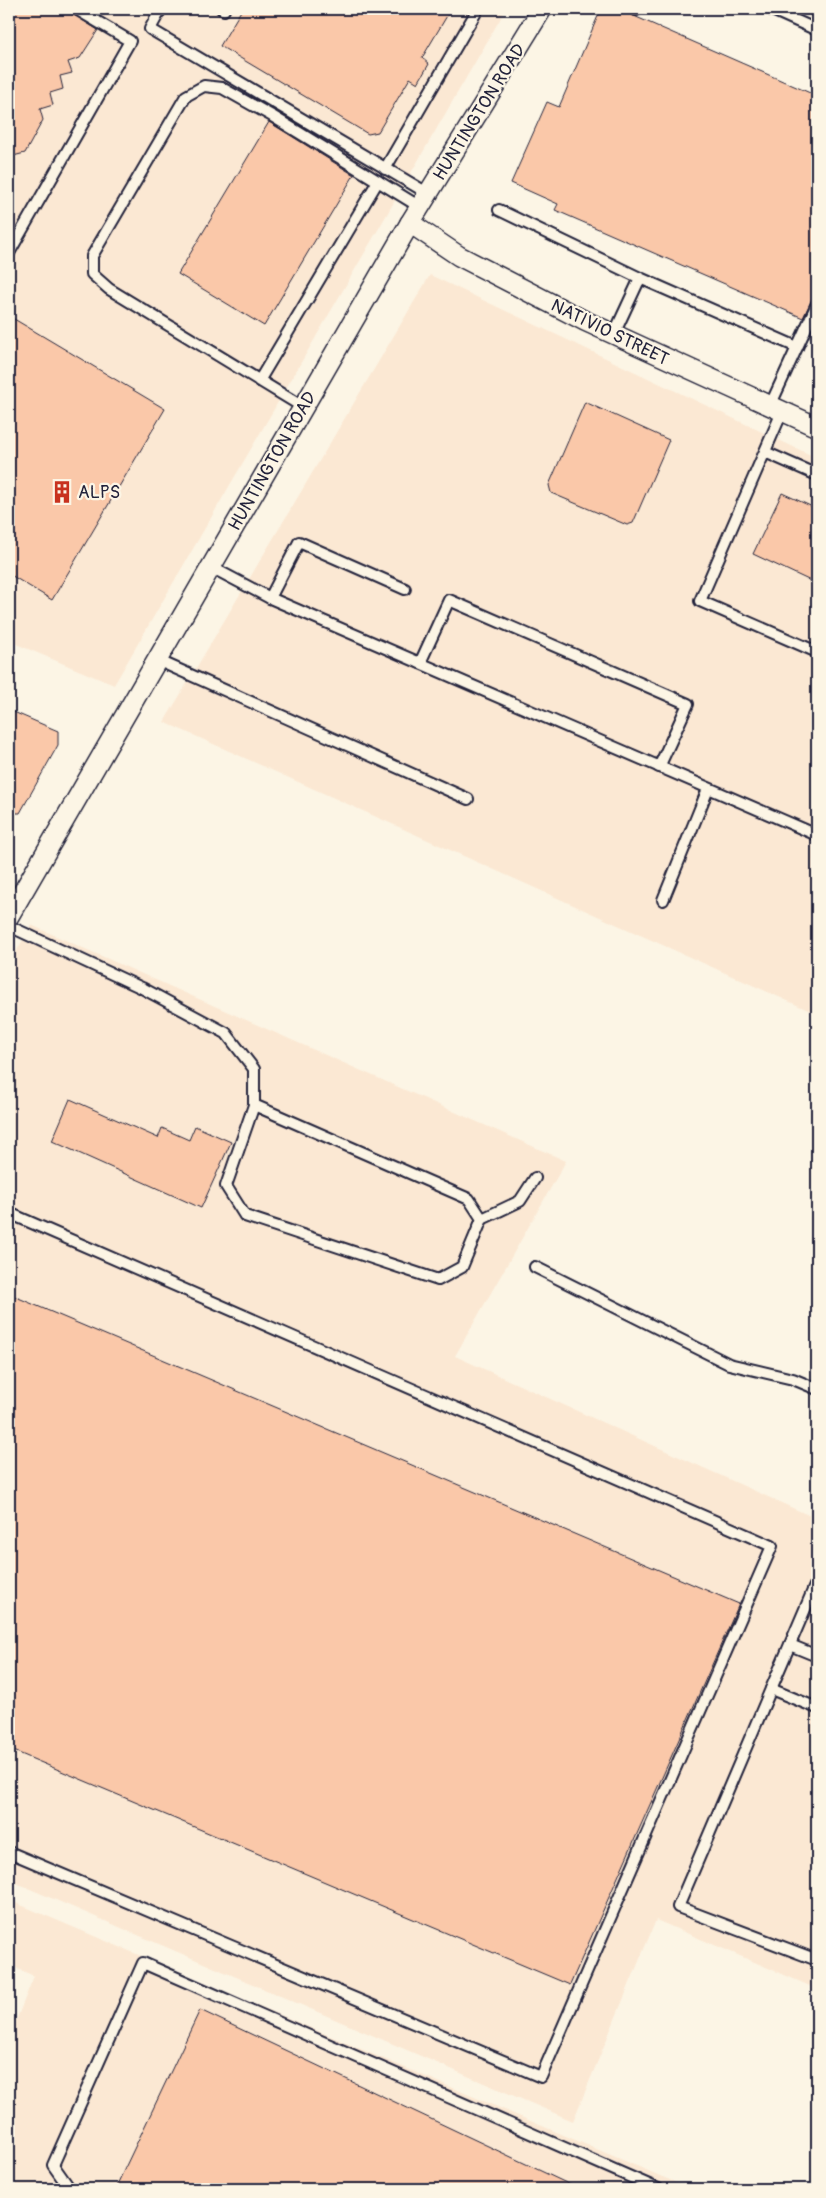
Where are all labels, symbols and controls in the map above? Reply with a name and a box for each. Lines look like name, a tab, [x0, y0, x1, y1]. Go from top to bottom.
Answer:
street label: HUNTINGTON ROAD	[428, 40, 531, 185]
street label: NATIVIO STREET	[547, 294, 672, 371]
street label: HUNTINGTON ROAD	[223, 388, 322, 535]
building icon: ALPS	[49, 479, 75, 505]
place label: ALPS	[78, 481, 120, 504]

